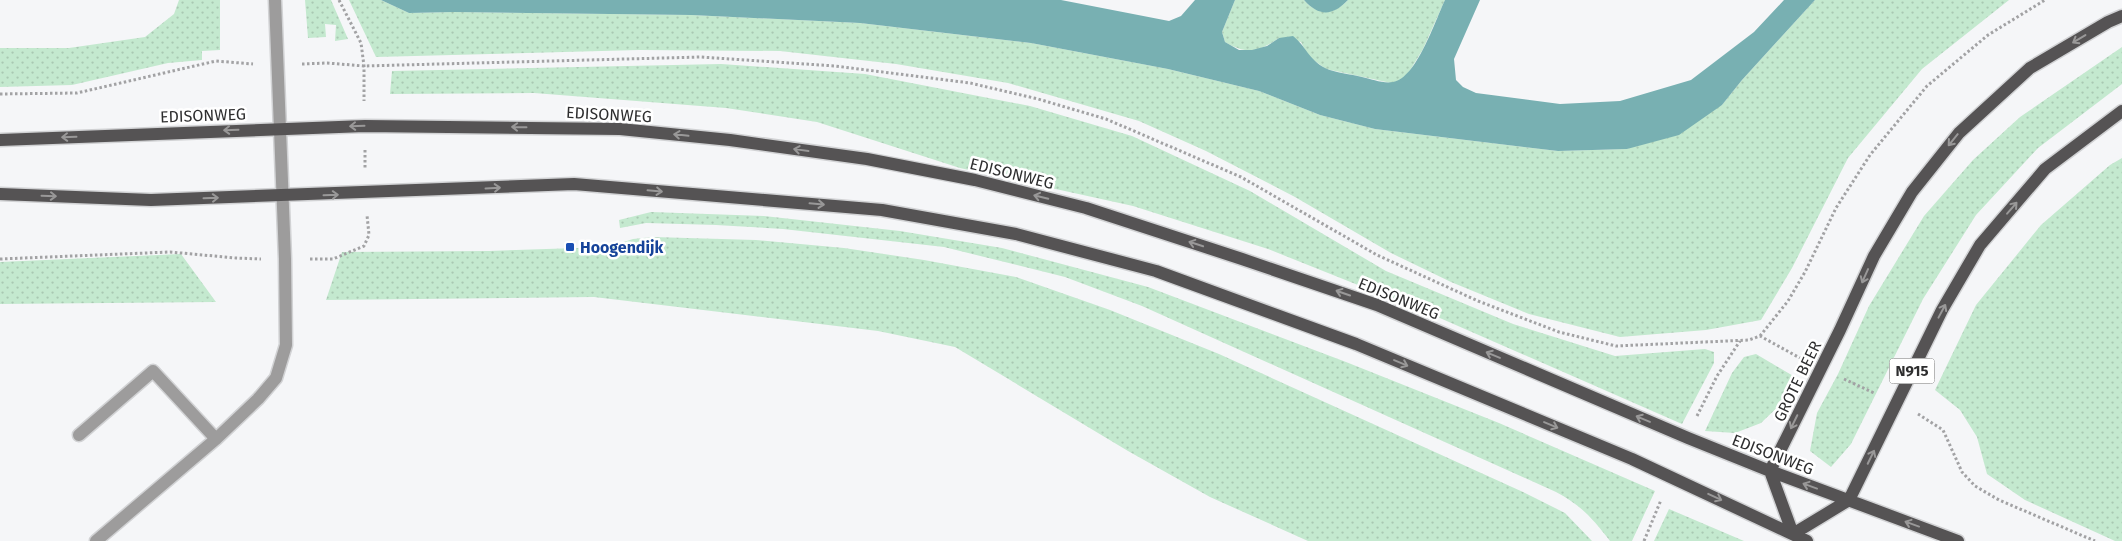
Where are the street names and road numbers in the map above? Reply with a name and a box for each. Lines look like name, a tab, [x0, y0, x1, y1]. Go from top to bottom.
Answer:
street label: EDISONWEG	[566, 103, 652, 126]
street label: EDISONWEG	[160, 105, 246, 126]
street label: EDISONWEG	[968, 154, 1056, 193]
street label: EDISONWEG	[1355, 274, 1442, 323]
street label: GROTE BEER	[1770, 337, 1825, 425]
road number: N915	[1890, 358, 1934, 384]
street label: EDISONWEG	[1729, 430, 1816, 479]

